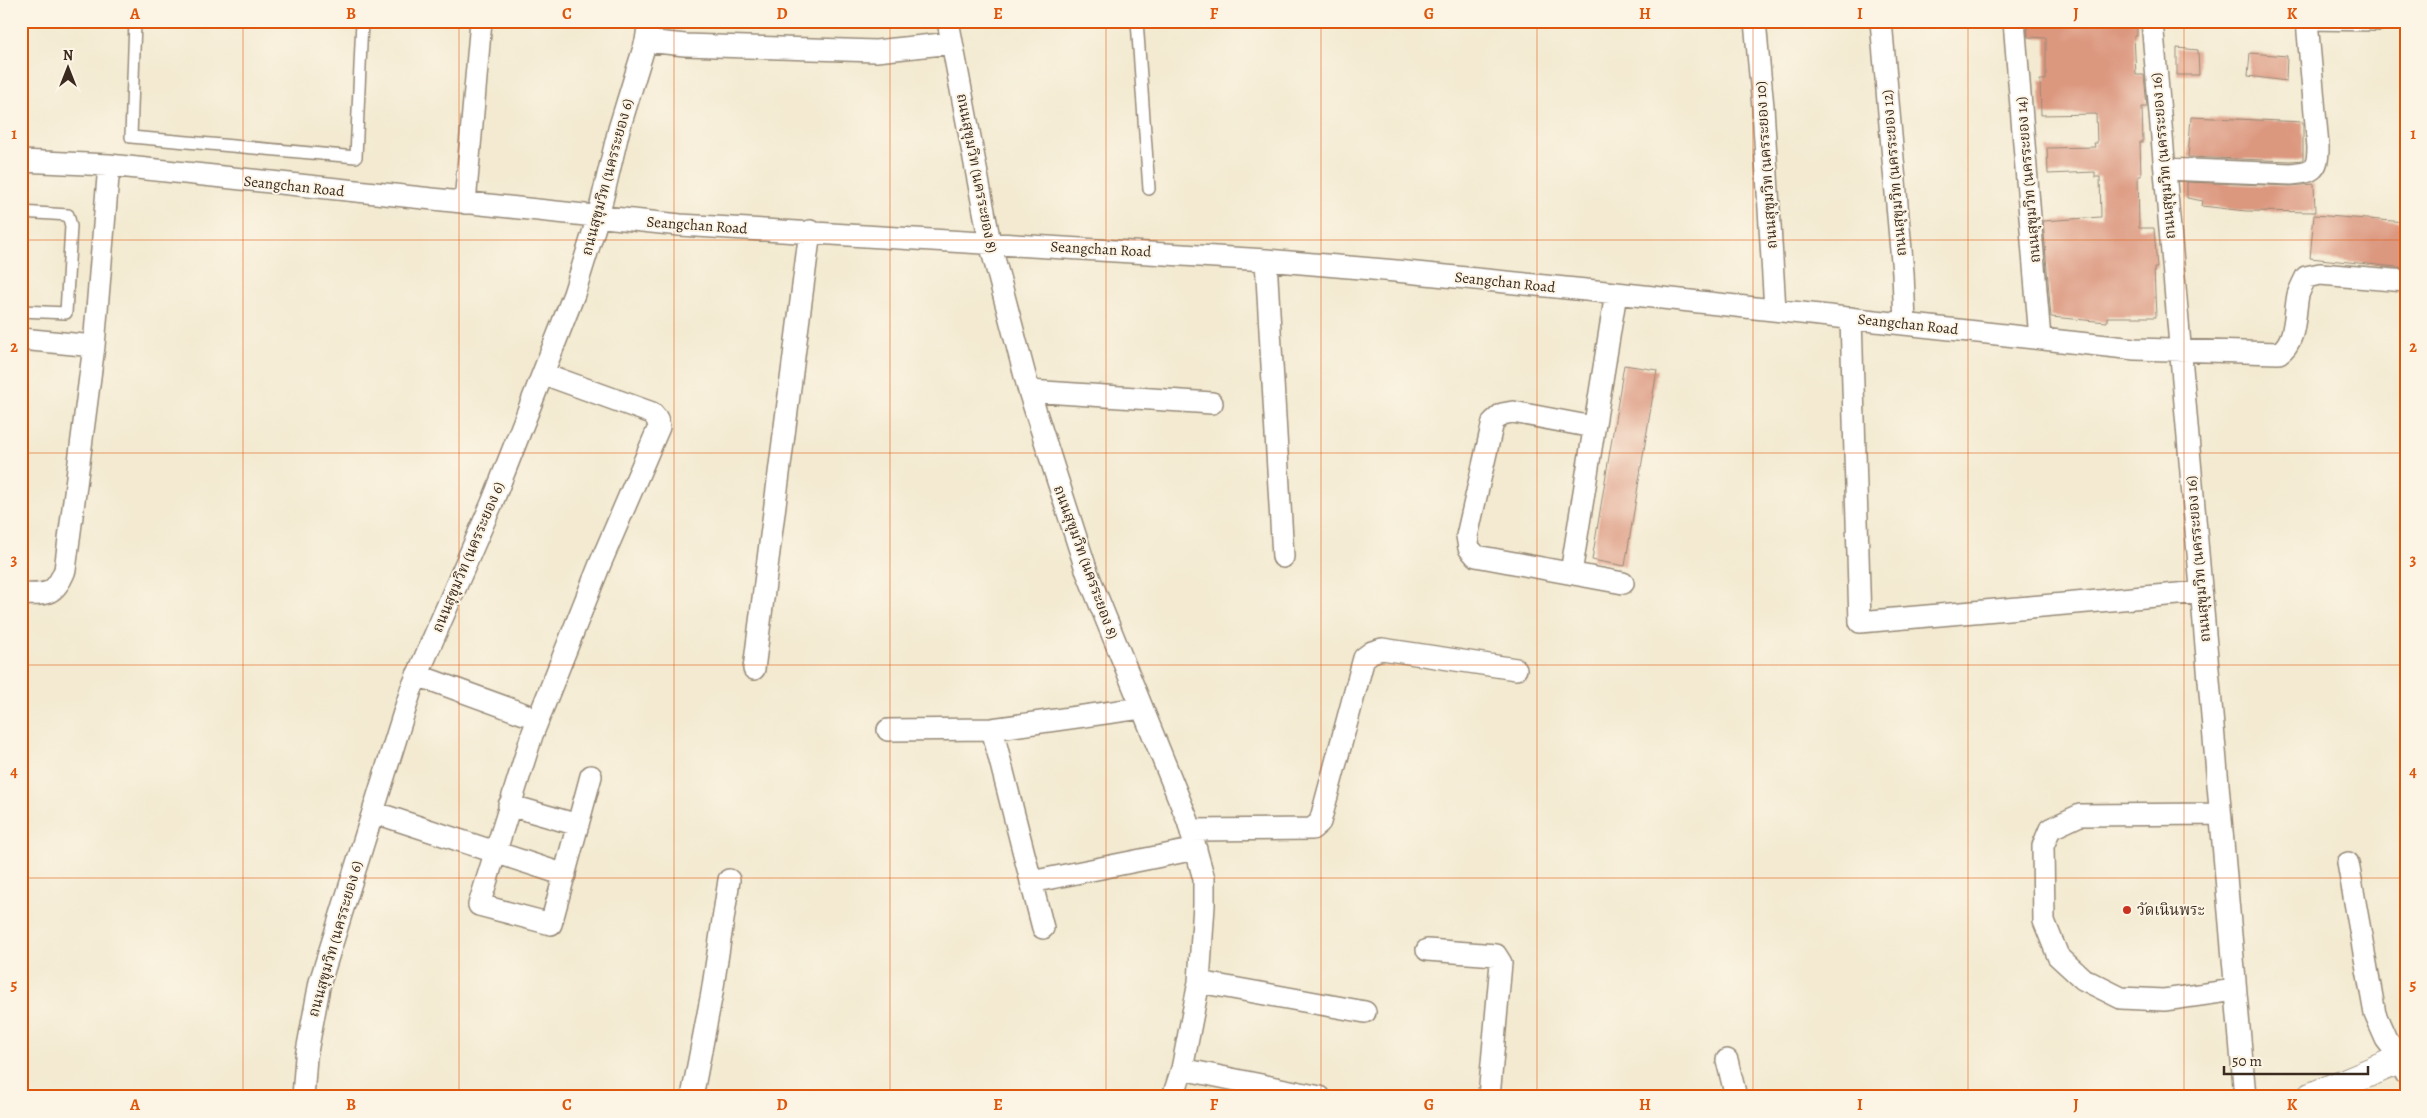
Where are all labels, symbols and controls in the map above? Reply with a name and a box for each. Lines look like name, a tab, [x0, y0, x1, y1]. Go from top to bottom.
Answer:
text: A	[129, 3, 141, 25]
text: B	[346, 3, 356, 25]
text: C	[562, 3, 572, 25]
text: D	[776, 3, 788, 25]
text: E	[993, 3, 1003, 25]
text: F	[1210, 3, 1219, 25]
text: G	[1424, 3, 1434, 25]
text: H	[1639, 3, 1651, 25]
text: I	[1857, 3, 1863, 25]
text: J	[2073, 3, 2079, 25]
text: K	[2287, 3, 2298, 25]
north arrow	[42, 42, 92, 92]
text: N	[63, 46, 73, 65]
street label: ถนนสุขุมวิท (นครระยอง 16)	[2146, 72, 2181, 240]
street label: ถนนสุขุมวิท (นครระยอง 10)	[1750, 80, 1783, 249]
street label: ถนนสุขุมวิท (นครระยอง 12)	[1877, 89, 1912, 257]
street label: ถนนสุขุมวิท (นครระยอง 8)	[951, 92, 1002, 255]
street label: ถนนสุขุมวิท (นครระยอง 6)	[576, 96, 639, 258]
street label: ถนนสุขุมวิท (นครระยอง 14)	[2011, 96, 2046, 264]
text: 1	[11, 123, 17, 145]
text: 1	[2410, 123, 2416, 145]
street label: Seangchan Road	[243, 171, 346, 201]
street label: Seangchan Road	[646, 212, 749, 239]
street label: Seangchan Road	[1050, 236, 1153, 262]
street label: Seangchan Road	[1454, 267, 1557, 297]
street label: Seangchan Road	[1857, 309, 1960, 339]
text: 2	[10, 336, 18, 358]
text: 2	[2409, 336, 2417, 358]
street label: ถนนสุขุมวิท (นครระยอง 16)	[2181, 475, 2216, 643]
street label: ถนนสุขุมวิท (นครระยอง 6)	[427, 479, 510, 636]
street label: ถนนสุขุมวิท (นครระยอง 8)	[1048, 482, 1123, 642]
text: 3	[11, 549, 18, 571]
text: 3	[2410, 549, 2417, 571]
text: 4	[10, 761, 18, 783]
text: 4	[2409, 761, 2417, 783]
street label: ถนนสุขุมวิท (นครระยอง 6)	[303, 859, 368, 1020]
place label: วัดเนินพระ	[2137, 900, 2205, 920]
marker: วัดเนินพระ	[2121, 904, 2133, 916]
text: 5	[11, 974, 18, 996]
text: 5	[2410, 974, 2417, 996]
scale bar	[2224, 1043, 2368, 1075]
text: 50 m	[2232, 1051, 2262, 1071]
text: A	[129, 1094, 141, 1116]
text: B	[346, 1094, 356, 1116]
text: C	[562, 1094, 572, 1116]
text: D	[776, 1094, 788, 1116]
text: E	[993, 1094, 1003, 1116]
text: F	[1210, 1094, 1219, 1116]
text: G	[1424, 1094, 1434, 1116]
text: H	[1639, 1094, 1651, 1116]
text: I	[1857, 1094, 1863, 1116]
text: J	[2073, 1094, 2079, 1116]
text: K	[2287, 1094, 2298, 1116]

